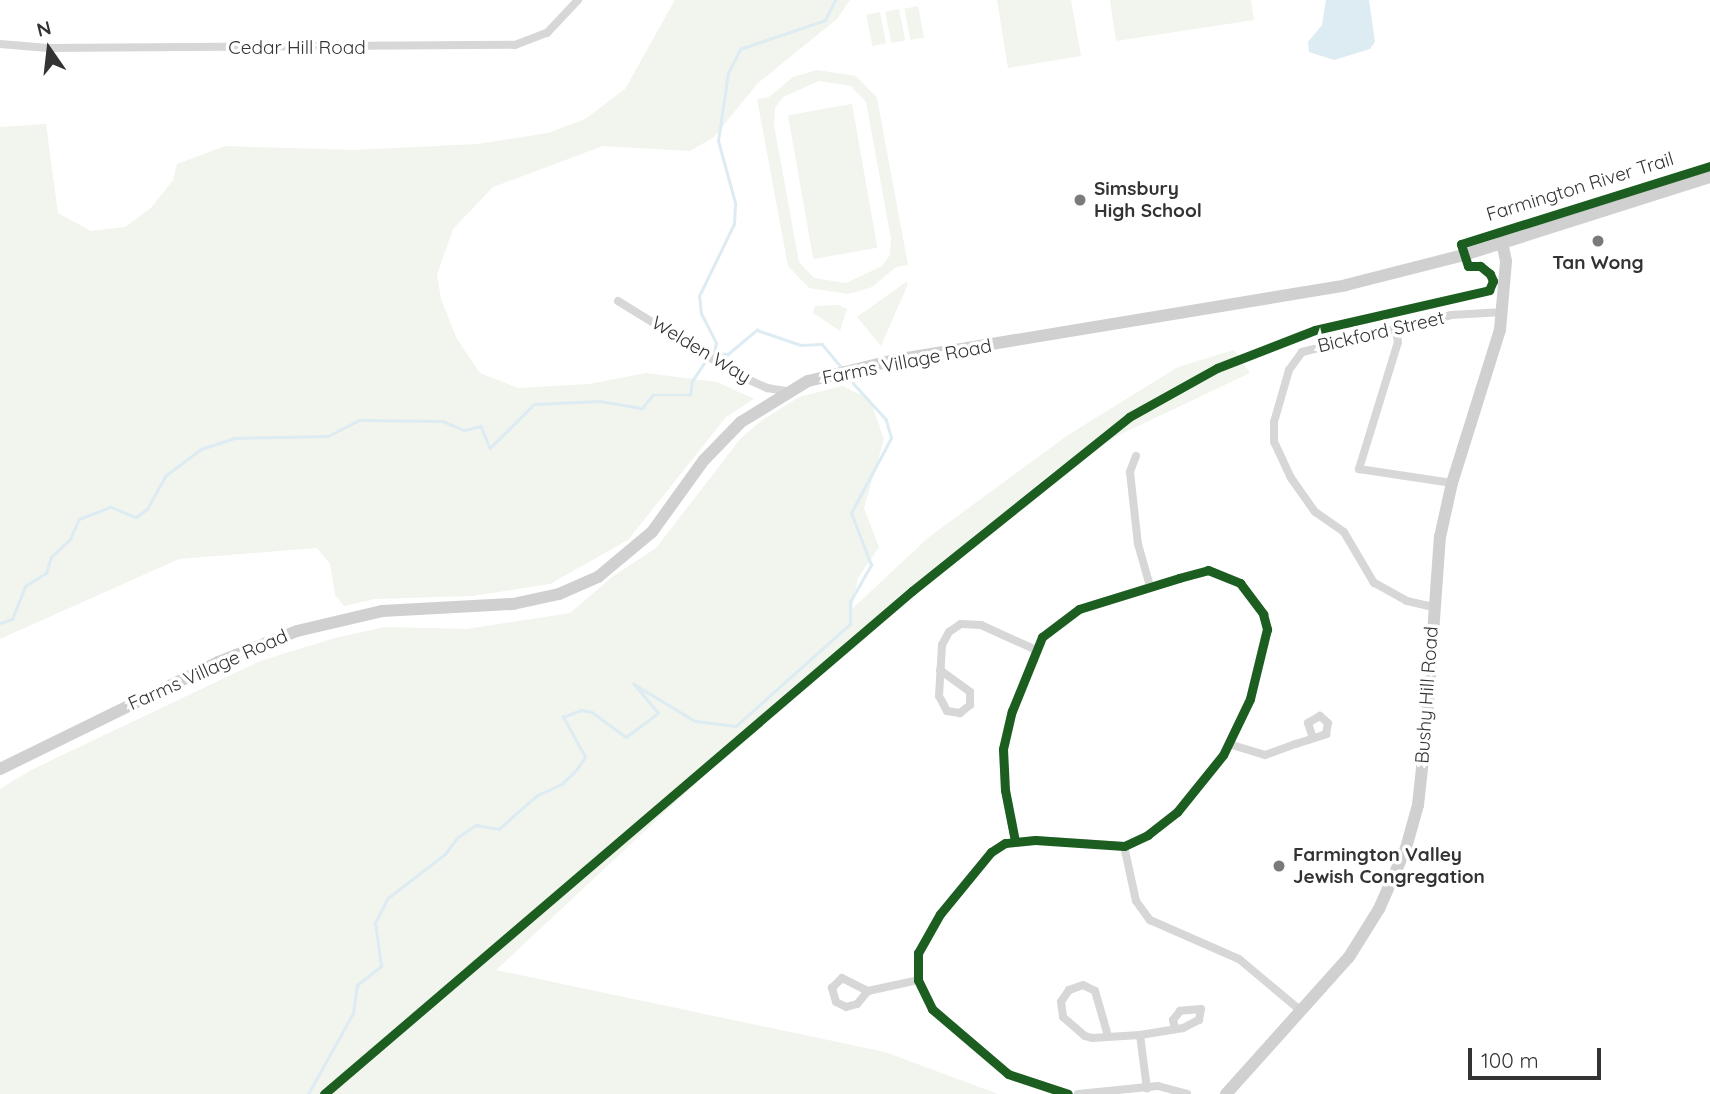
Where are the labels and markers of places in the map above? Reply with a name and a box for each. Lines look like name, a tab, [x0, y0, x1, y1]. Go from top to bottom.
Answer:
place label: Simsbury High School	[1094, 178, 1202, 222]
marker: Simsbury High School	[1072, 192, 1088, 208]
marker: Tan Wong	[1590, 233, 1606, 249]
place label: Tan Wong	[1552, 252, 1644, 274]
place label: Farmington Valley Jewish Congregation	[1293, 844, 1485, 888]
marker: Farmington Valley Jewish Congregation	[1271, 858, 1287, 874]

